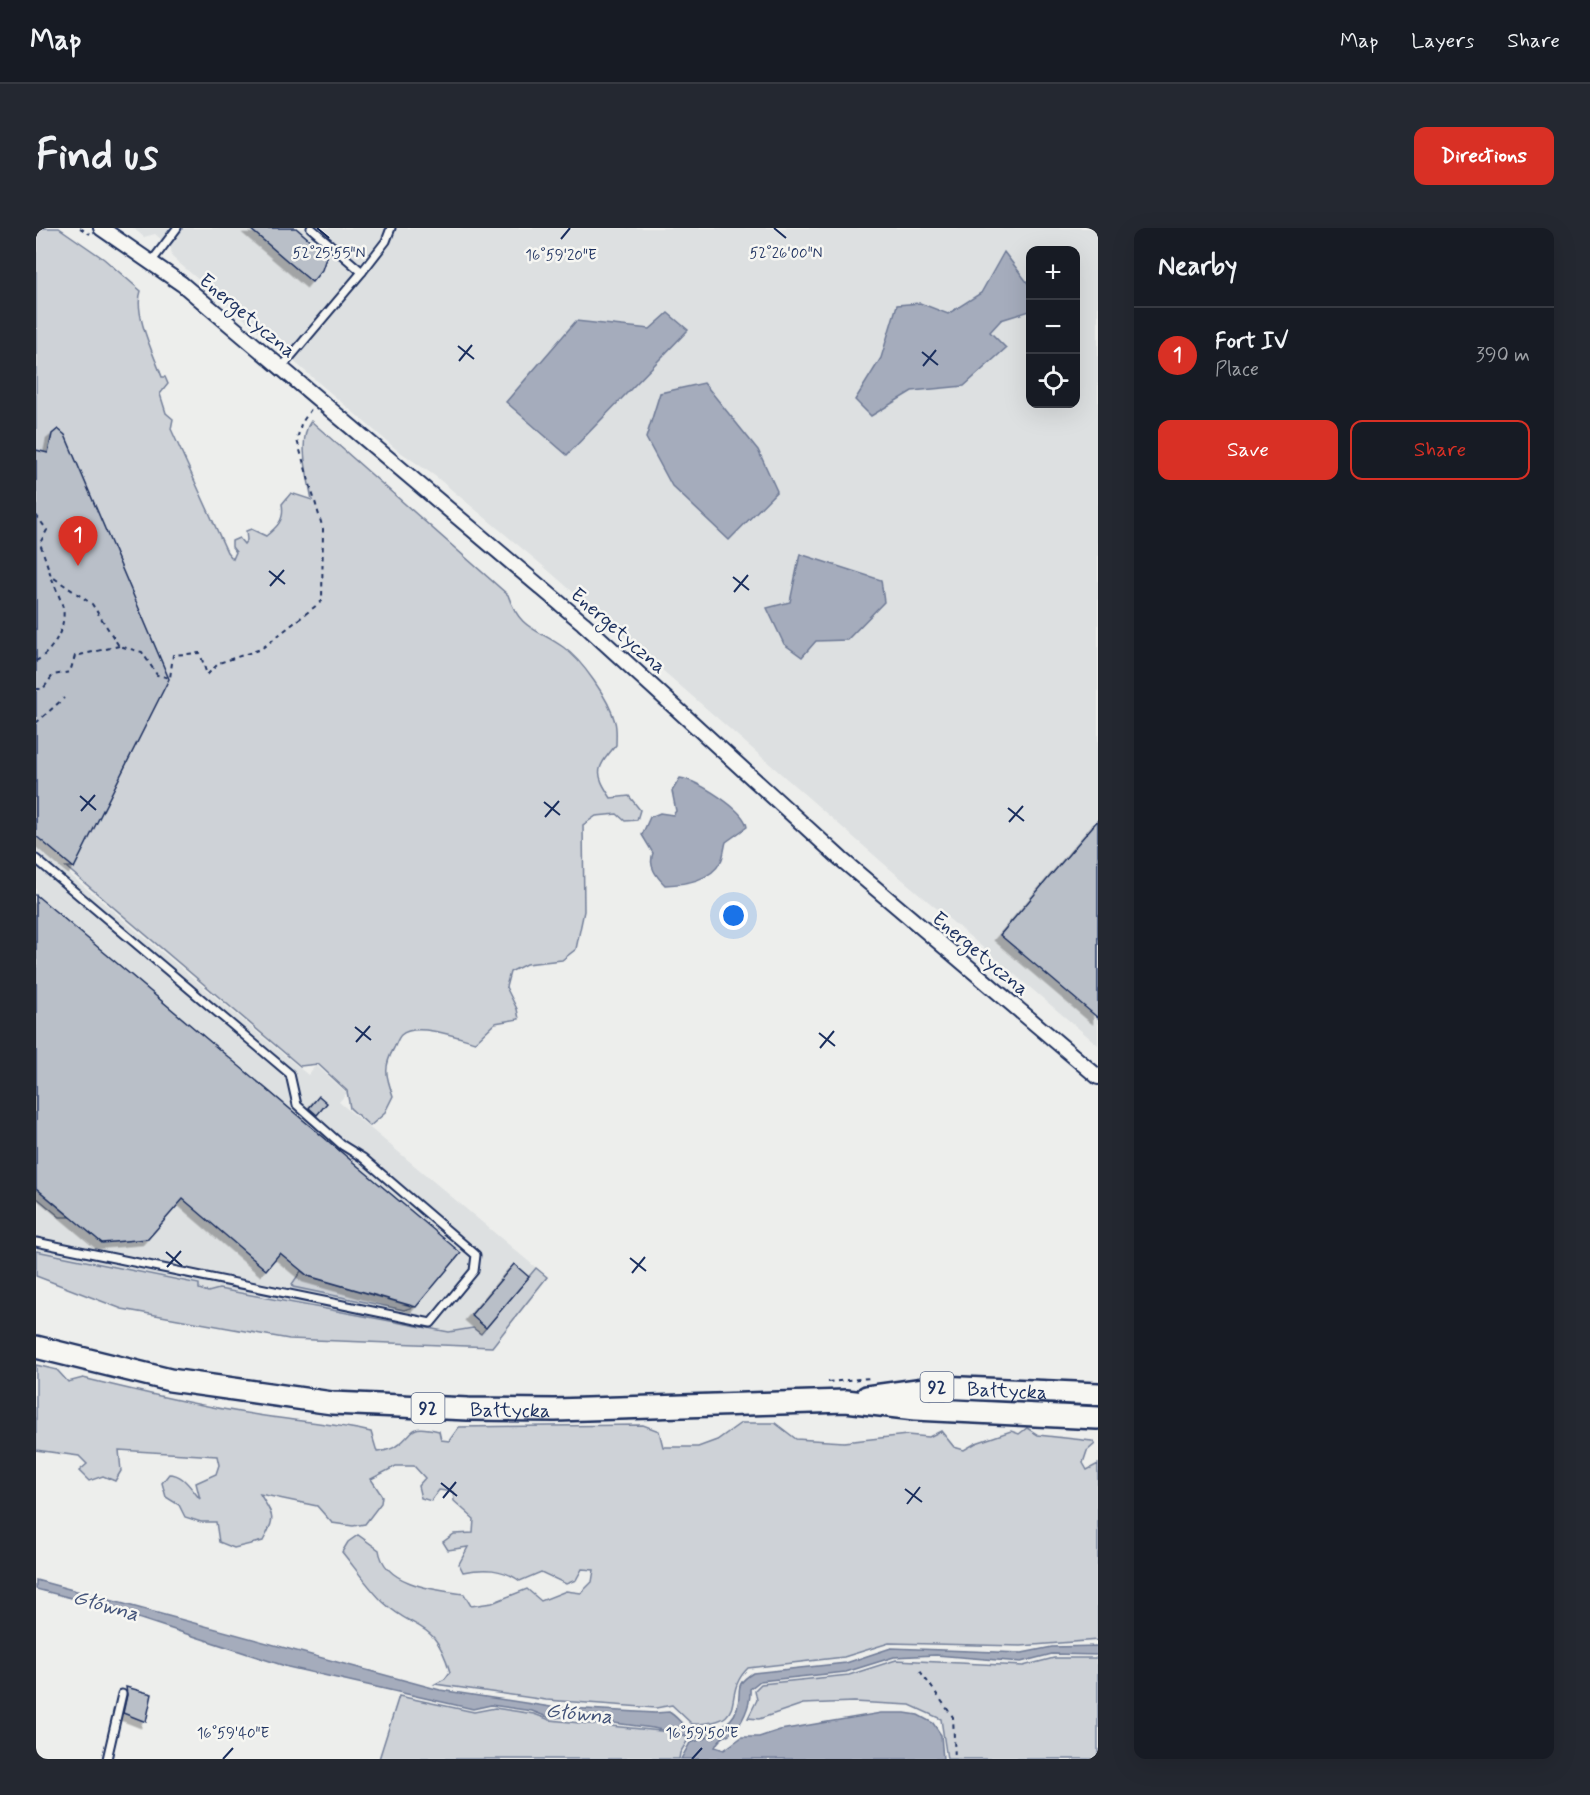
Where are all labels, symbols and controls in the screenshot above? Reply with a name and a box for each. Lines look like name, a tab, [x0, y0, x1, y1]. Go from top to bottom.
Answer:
text: Map	[30, 23, 81, 60]
text: Map	[1340, 27, 1378, 55]
text: Layers	[1411, 27, 1474, 55]
text: Share	[1507, 27, 1560, 55]
button: Directions	[1414, 127, 1554, 185]
text: Find us	[36, 129, 158, 184]
text: 52°25'55"N	[293, 244, 365, 264]
text: 52°26'00"N	[749, 244, 823, 264]
text: 16°59'20"E	[525, 246, 597, 266]
map controls	[1026, 246, 1080, 408]
button: +	[1026, 246, 1080, 300]
text: Nearby	[1158, 250, 1237, 284]
street label: Energetyczna	[192, 268, 301, 365]
button: −	[1026, 300, 1080, 354]
text: Fort IV	[1215, 328, 1288, 356]
text: 1	[1173, 342, 1182, 369]
text: 390 m	[1476, 342, 1530, 369]
button: locate	[1026, 354, 1080, 408]
text: Place	[1215, 356, 1259, 383]
button: Save	[1158, 420, 1338, 480]
button: Share	[1350, 420, 1530, 480]
pin: 1	[58, 516, 98, 566]
street label: Energetyczna	[564, 582, 672, 681]
your location	[719, 901, 748, 930]
street label: Energetyczna	[925, 906, 1034, 1003]
road number: 92	[920, 1372, 954, 1402]
street label: Bałtycka	[967, 1376, 1048, 1407]
road number: 92	[412, 1393, 444, 1423]
street label: Bałtycka	[470, 1397, 550, 1425]
water label: Główna	[70, 1583, 142, 1629]
water label: Główna	[544, 1697, 614, 1731]
text: 16°59'40"E	[197, 1724, 270, 1744]
text: 16°59'50"E	[666, 1724, 739, 1744]

